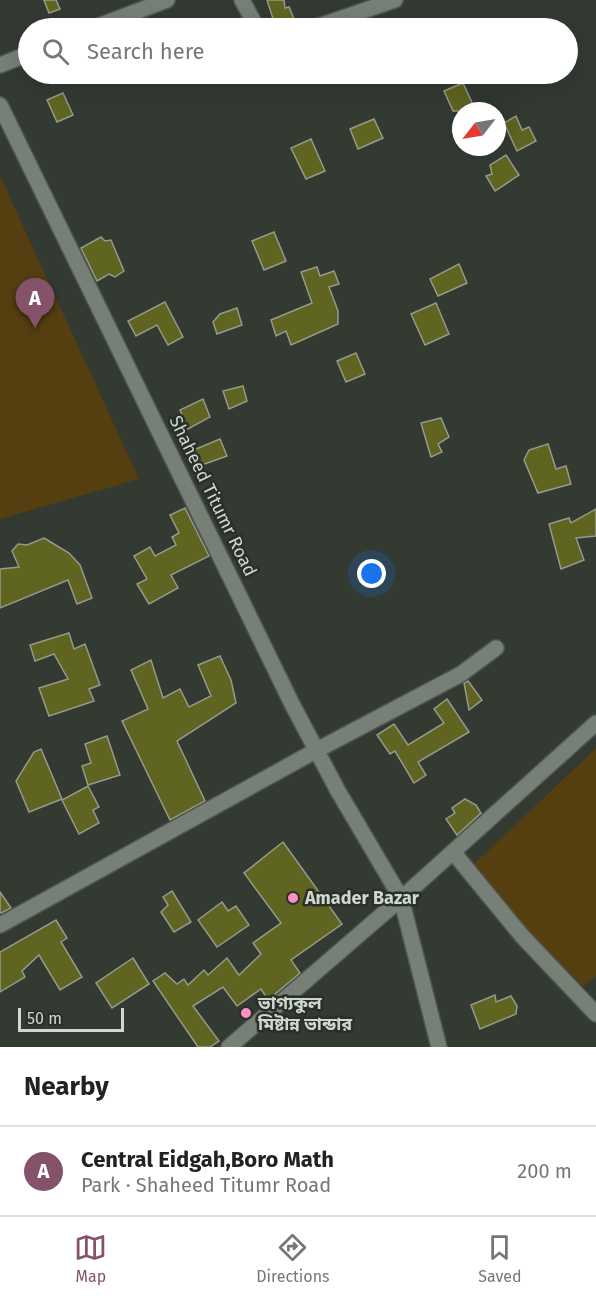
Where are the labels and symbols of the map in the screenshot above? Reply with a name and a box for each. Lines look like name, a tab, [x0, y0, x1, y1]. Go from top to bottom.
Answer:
north arrow	[452, 102, 506, 156]
pin: A	[15, 278, 54, 328]
street label: Shaheed Titumr Road	[165, 412, 261, 580]
your location	[357, 559, 386, 588]
place label: Amader Bazar	[304, 887, 420, 909]
marker: Amader Bazar	[286, 891, 300, 905]
place label: ভাগ্যকুল মিষ্টান্ন ভান্ডার	[257, 992, 353, 1035]
scale bar	[18, 1005, 124, 1032]
marker: ভাগ্যকুল মিষ্টান্ন ভান্ডার	[239, 1006, 253, 1020]

